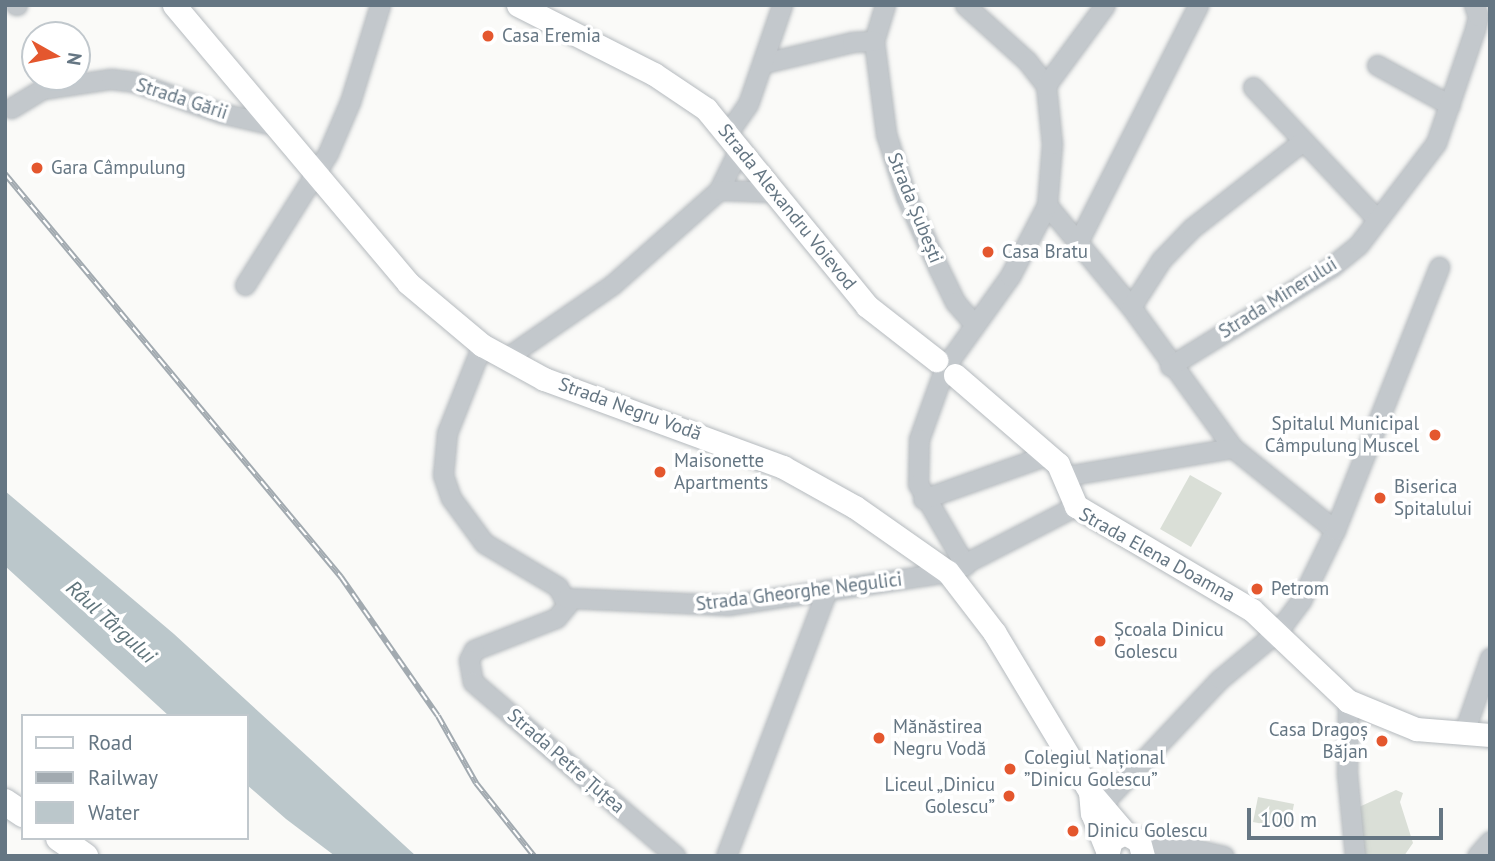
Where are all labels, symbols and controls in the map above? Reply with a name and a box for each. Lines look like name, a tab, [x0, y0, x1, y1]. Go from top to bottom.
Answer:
north arrow	[21, 21, 91, 91]
place label: Casa Eremia	[502, 25, 601, 47]
marker: Casa Eremia	[480, 28, 496, 44]
text: N	[62, 51, 88, 67]
street label: Strada Gării	[133, 74, 231, 124]
street label: Strada Alexandru Voievod	[713, 119, 861, 295]
street label: Strada Șubești	[883, 150, 947, 266]
place label: Gara Câmpulung	[51, 157, 186, 179]
marker: Gara Câmpulung	[29, 160, 45, 176]
place label: Casa Bratu	[1002, 241, 1088, 263]
marker: Casa Bratu	[980, 244, 996, 260]
street label: Strada Minerului	[1215, 253, 1341, 343]
street label: Strada Negru Vodă	[555, 372, 705, 446]
place label: Spitalul Municipal Câmpulung Muscel	[1265, 413, 1419, 457]
marker: Spitalul Municipal Câmpulung Muscel	[1425, 425, 1445, 445]
place label: Maisonette Apartments	[674, 450, 768, 494]
marker: Maisonette Apartments	[652, 464, 668, 480]
place label: Biserica Spitalului	[1394, 476, 1472, 520]
marker: Biserica Spitalului	[1372, 490, 1388, 506]
street label: Strada Elena Doamna	[1075, 503, 1239, 607]
street label: Strada Gheorghe Negulici	[695, 568, 903, 616]
water label: Râul Târgului	[61, 575, 161, 669]
place label: Petrom	[1271, 578, 1329, 600]
marker: Petrom	[1249, 581, 1265, 597]
place label: Școala Dinicu Golescu	[1114, 619, 1224, 663]
marker: Școala Dinicu Golescu	[1092, 633, 1108, 649]
street label: Strada Petre Țuțea	[503, 704, 629, 818]
legend	[21, 714, 248, 840]
place label: Mănăstirea Negru Vodă	[893, 716, 987, 760]
place label: Casa Dragoș Băjan	[1269, 719, 1368, 763]
text: Road	[88, 729, 132, 756]
marker: Mănăstirea Negru Vodă	[871, 730, 887, 746]
marker: Casa Dragoș Băjan	[1374, 733, 1390, 749]
place label: Colegiul Național ”Dinicu Golescu”	[1024, 747, 1165, 791]
marker: Colegiul Național ”Dinicu Golescu”	[1002, 761, 1018, 777]
text: Railway	[88, 764, 158, 791]
place label: Liceul „Dinicu Golescu”	[883, 774, 995, 818]
marker: Liceul „Dinicu Golescu”	[1001, 788, 1017, 804]
scale bar	[1250, 794, 1446, 838]
text: Water	[88, 799, 140, 826]
text: 100 m	[1260, 806, 1317, 833]
place label: Dinicu Golescu	[1087, 820, 1208, 842]
marker: Dinicu Golescu	[1065, 823, 1081, 839]

